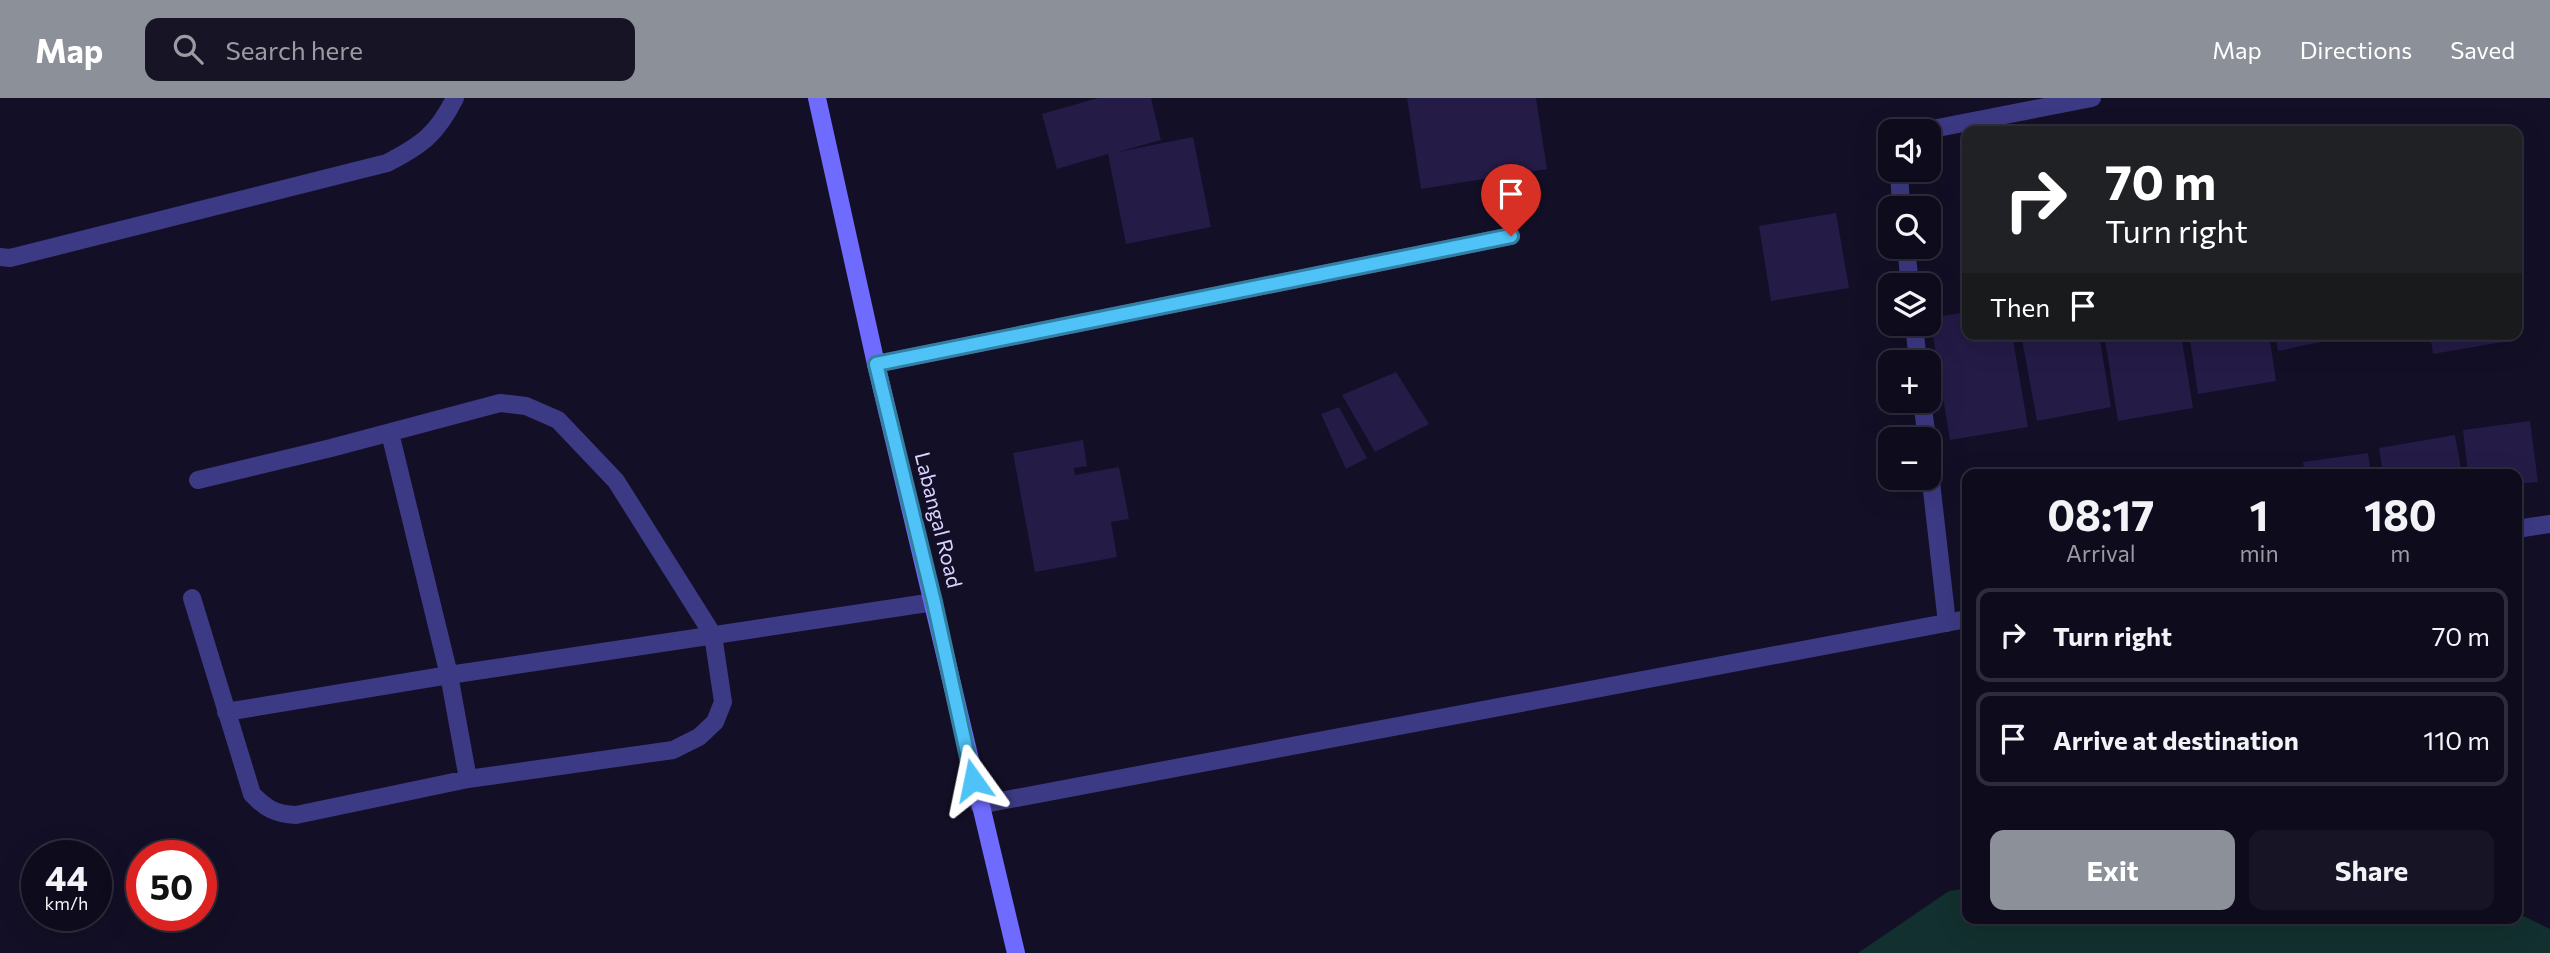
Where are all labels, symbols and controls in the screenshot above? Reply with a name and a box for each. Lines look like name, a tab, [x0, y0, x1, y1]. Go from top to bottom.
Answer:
search box	[145, 18, 635, 81]
text: Map	[35, 29, 103, 70]
icon: search	[169, 30, 207, 68]
text: Search here	[225, 34, 363, 65]
text: Map	[2212, 35, 2262, 64]
text: Directions	[2300, 35, 2412, 64]
text: Saved	[2450, 35, 2515, 64]
map controls	[1878, 119, 1941, 490]
button: sound	[1878, 119, 1941, 182]
text: 70 m	[2105, 150, 2216, 210]
icon: right	[1990, 154, 2081, 245]
pin	[1481, 164, 1541, 236]
icon: arrive	[1492, 175, 1530, 213]
button: search	[1878, 196, 1941, 259]
text: Turn right	[2105, 210, 2248, 250]
button: layers	[1878, 273, 1941, 336]
icon: arrive	[2064, 287, 2102, 325]
text: Then	[1990, 291, 2050, 322]
button: +	[1878, 350, 1941, 413]
button: −	[1878, 427, 1941, 490]
street label: Labangal Road	[911, 449, 968, 590]
text: 08:17	[2047, 488, 2154, 540]
text: 1	[2250, 488, 2269, 540]
text: 180	[2364, 488, 2437, 540]
text: Arrival	[2066, 539, 2136, 567]
text: min	[2240, 539, 2279, 567]
text: m	[2390, 539, 2410, 567]
icon: right	[1994, 616, 2032, 654]
text: Turn right	[2053, 620, 2172, 651]
text: 70 m	[2432, 620, 2490, 651]
icon: arrive	[1994, 720, 2032, 758]
text: Arrive at destination	[2053, 724, 2299, 755]
text: 110 m	[2423, 724, 2490, 755]
position arrow	[936, 743, 1010, 817]
button: Exit	[1990, 830, 2235, 910]
button: Share	[2249, 830, 2494, 910]
speed limit sign: 50	[126, 840, 217, 931]
text: 44	[45, 855, 88, 898]
text: km/h	[45, 892, 88, 914]

